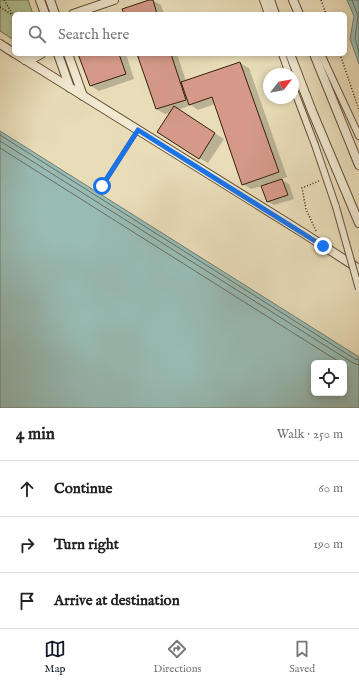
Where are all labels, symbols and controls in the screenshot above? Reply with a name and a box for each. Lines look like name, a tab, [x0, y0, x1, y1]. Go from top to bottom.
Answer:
search box	[12, 12, 347, 56]
icon: search	[26, 23, 48, 45]
text: Search here	[58, 25, 129, 44]
north arrow	[263, 68, 299, 104]
route start	[93, 177, 111, 195]
route end	[314, 237, 332, 255]
map controls	[311, 360, 347, 396]
button: locate	[311, 360, 347, 396]
text: 4 min	[16, 424, 55, 445]
text: Walk · 250 m	[277, 426, 343, 443]
icon: ahead	[16, 478, 38, 500]
text: Continue	[54, 479, 112, 498]
text: 60 m	[318, 480, 343, 497]
icon: right	[16, 534, 38, 556]
text: Turn right	[54, 535, 119, 554]
text: 190 m	[313, 536, 343, 553]
icon: arrive	[16, 590, 38, 612]
text: Arrive at destination	[54, 591, 180, 610]
tab: Map	[44, 638, 66, 676]
tab: Directions	[154, 638, 201, 676]
tab: Saved	[289, 638, 315, 676]

